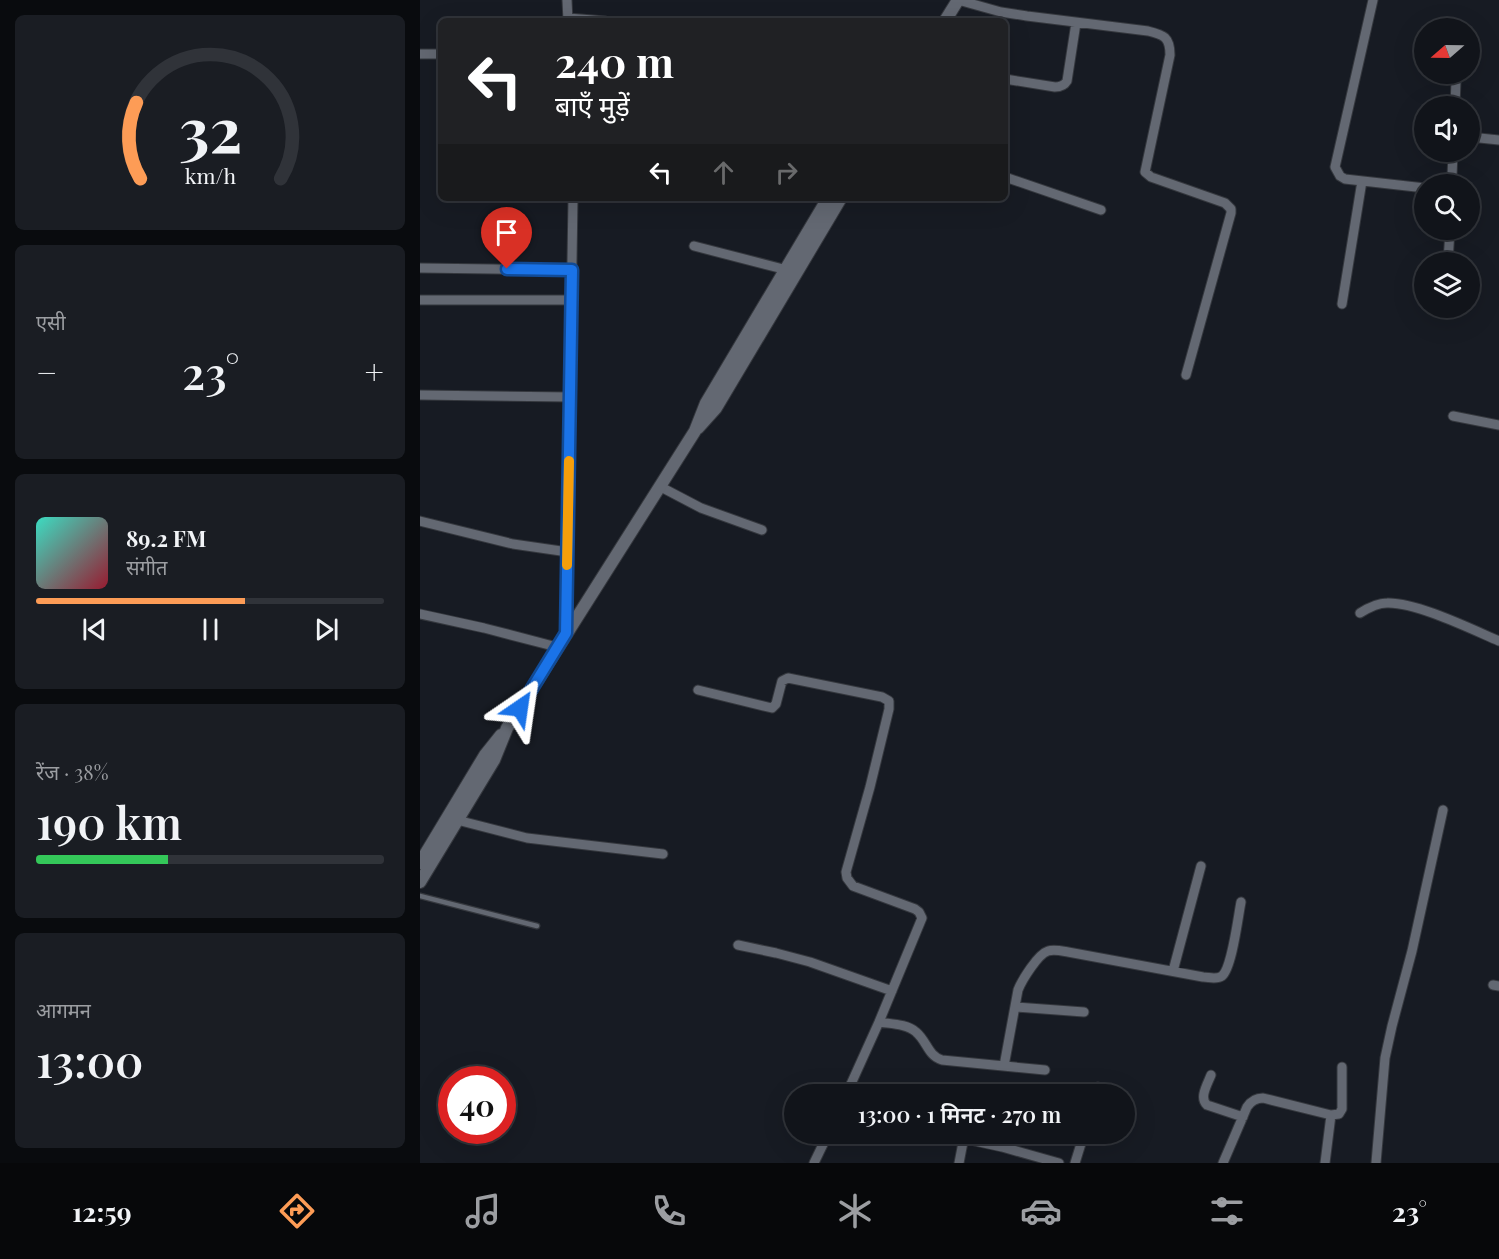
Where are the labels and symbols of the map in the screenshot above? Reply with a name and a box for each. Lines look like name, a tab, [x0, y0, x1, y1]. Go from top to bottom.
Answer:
north arrow	[1414, 18, 1480, 84]
pin	[481, 207, 532, 269]
position arrow	[488, 676, 552, 740]
speed limit sign: 40	[438, 1066, 516, 1144]

